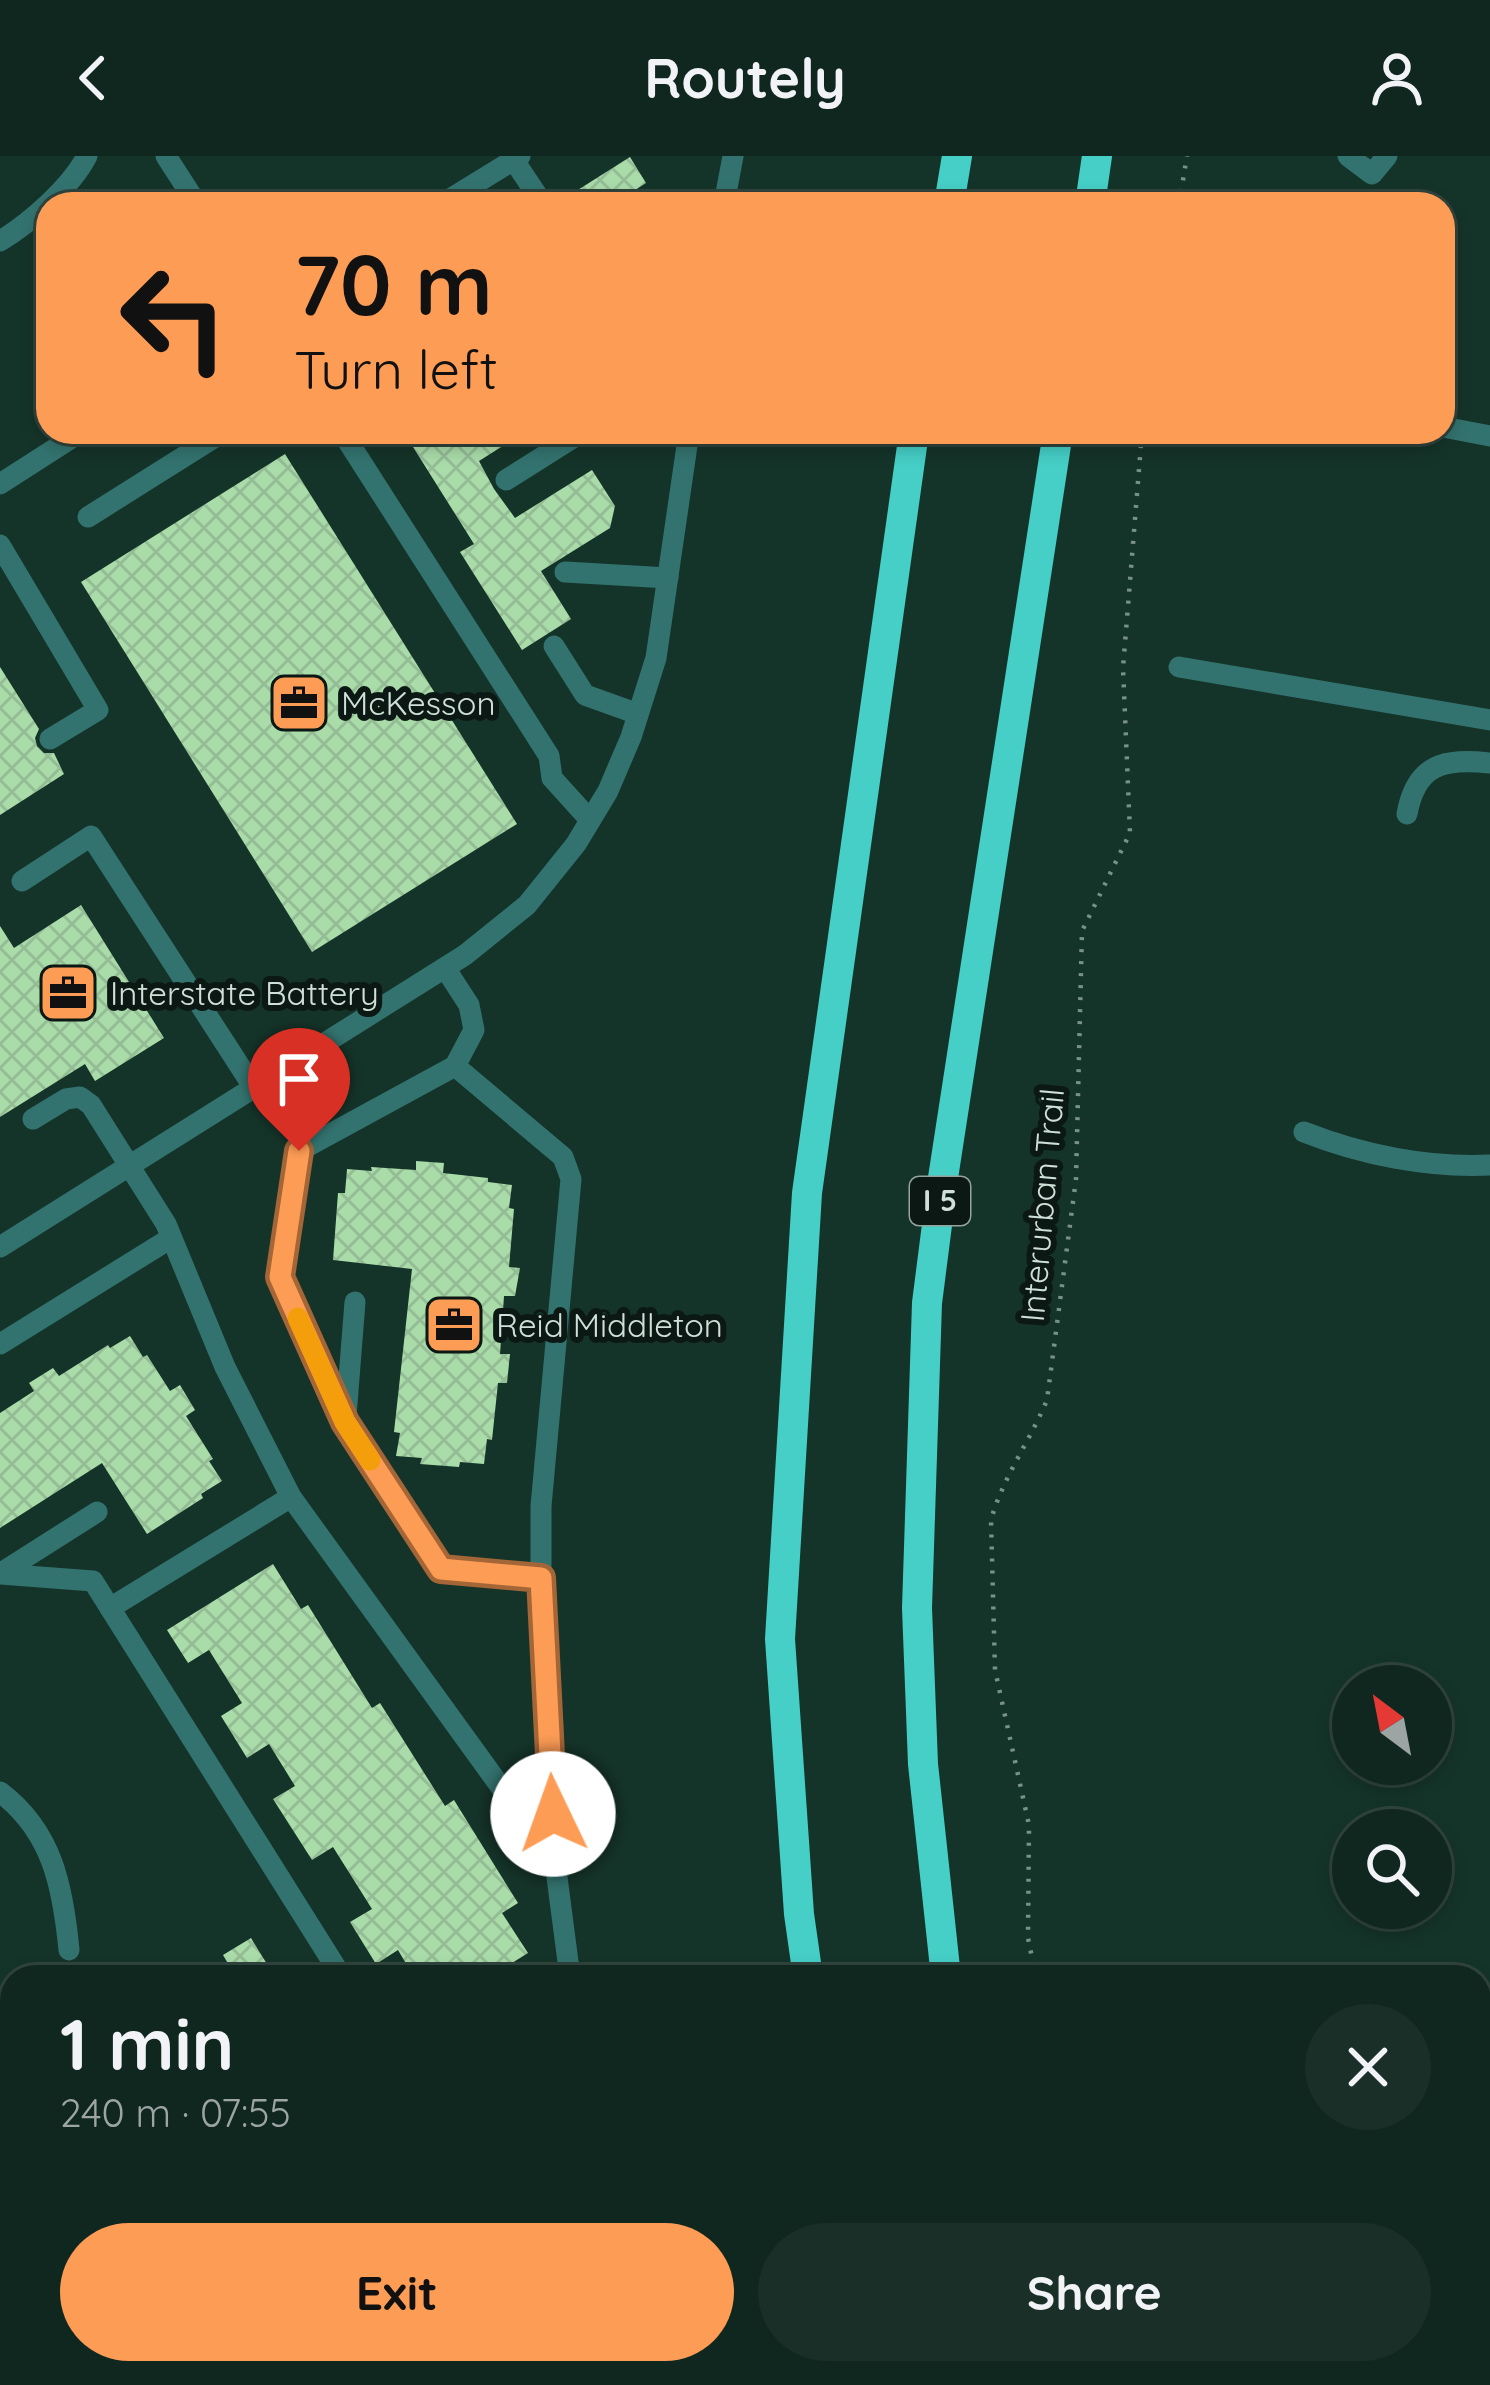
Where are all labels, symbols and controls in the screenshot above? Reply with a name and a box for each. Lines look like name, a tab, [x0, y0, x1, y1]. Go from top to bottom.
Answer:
text: Routely	[644, 44, 846, 112]
icon: back	[60, 45, 126, 111]
icon: person	[1364, 45, 1430, 111]
text: 70 m	[294, 231, 493, 336]
icon: left	[96, 240, 252, 396]
text: Turn left	[294, 335, 498, 403]
office icon: McKesson	[268, 672, 330, 734]
place label: McKesson	[341, 682, 496, 723]
office icon: Interstate Battery	[37, 962, 99, 1024]
place label: Interstate Battery	[110, 972, 379, 1013]
pin	[248, 1028, 350, 1151]
icon: arrive	[266, 1046, 332, 1112]
street label: Interurban Trail	[1011, 1087, 1072, 1323]
road number: I 5	[910, 1177, 970, 1225]
office icon: Reid Middleton	[423, 1294, 485, 1356]
place label: Reid Middleton	[496, 1304, 723, 1345]
north arrow	[1332, 1665, 1452, 1785]
map controls	[1332, 1665, 1452, 1929]
position arrow	[490, 1751, 616, 1877]
button: search	[1332, 1809, 1452, 1929]
text: 1 min	[60, 1998, 234, 2088]
button: close	[1305, 2004, 1431, 2130]
text: 240 m · 07:55	[60, 2088, 291, 2137]
button: Exit	[60, 2223, 734, 2361]
button: Share	[758, 2223, 1431, 2361]

